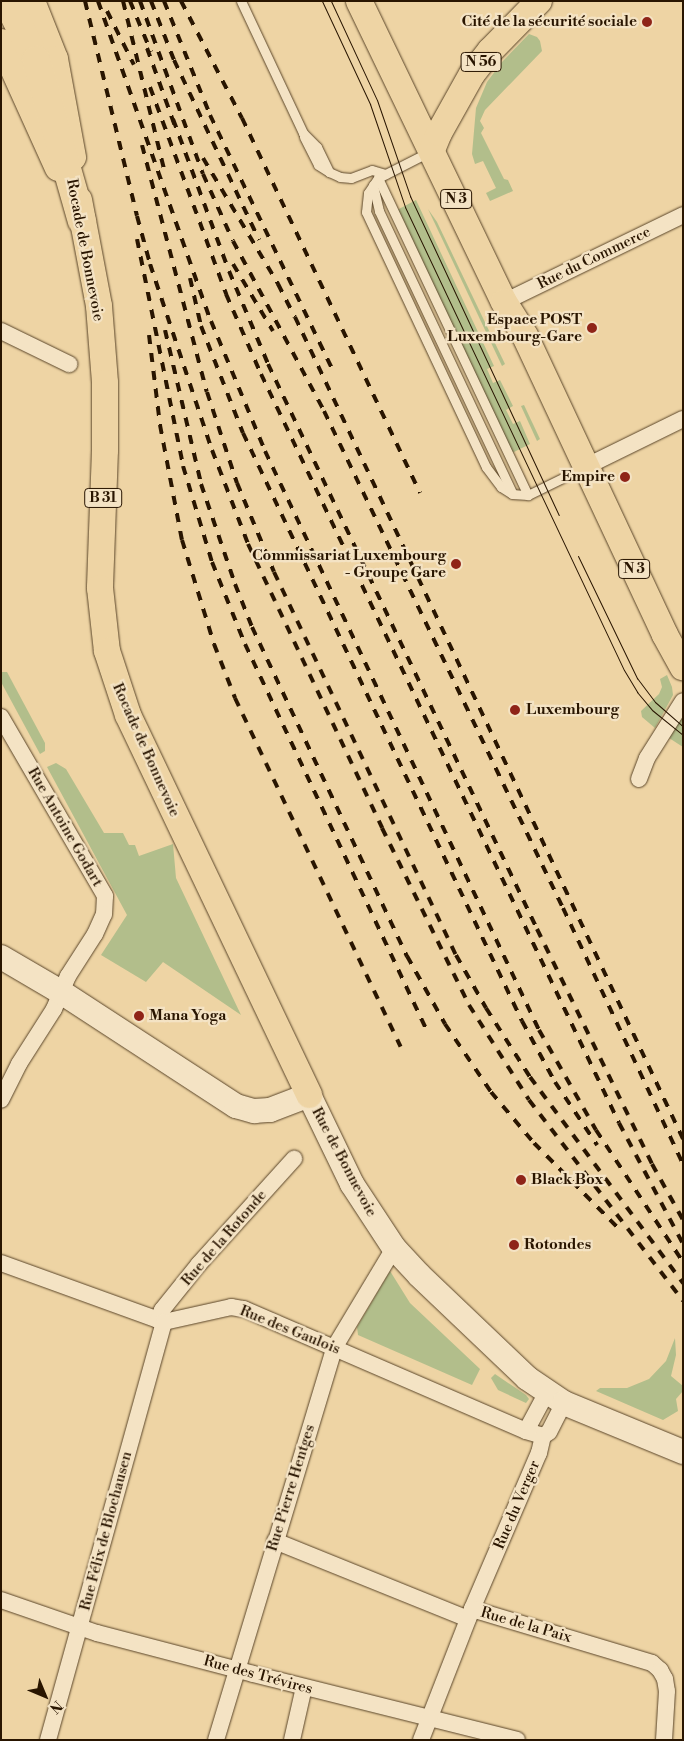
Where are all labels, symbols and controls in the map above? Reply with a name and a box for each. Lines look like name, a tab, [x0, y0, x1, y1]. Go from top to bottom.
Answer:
place label: Cité de la sécurité sociale	[462, 13, 637, 31]
marker: Cité de la sécurité sociale	[641, 16, 653, 28]
road number: N 56	[460, 51, 502, 74]
street label: Rocade de Bonnevoie	[62, 177, 108, 323]
road number: N 3	[440, 188, 472, 210]
street label: Rue du Commerce	[534, 223, 654, 293]
place label: Espace POST Luxembourg-Gare	[447, 310, 582, 345]
marker: Espace POST Luxembourg-Gare	[586, 322, 598, 334]
place label: Empire	[561, 468, 615, 486]
marker: Empire	[619, 471, 631, 483]
road number: B 31	[83, 486, 123, 509]
place label: Commissariat Luxembourg - Groupe Gare	[252, 546, 446, 581]
marker: Commissariat Luxembourg - Groupe Gare	[450, 558, 462, 570]
road number: N 3	[618, 558, 650, 580]
street label: Rocade de Bonnevoie	[108, 680, 184, 820]
place label: Luxembourg	[526, 701, 619, 719]
marker: Luxembourg	[508, 703, 522, 717]
street label: Rue Antoine Godart	[24, 764, 106, 890]
place label: Mana Yoga	[149, 1007, 226, 1025]
marker: Mana Yoga	[133, 1010, 145, 1022]
street label: Rue de Bonnevoie	[308, 1104, 380, 1220]
place label: Black Box	[531, 1171, 603, 1189]
marker: Black Box	[515, 1174, 527, 1186]
street label: Rue de la Rotonde	[178, 1186, 270, 1290]
place label: Rotondes	[524, 1236, 591, 1254]
marker: Rotondes	[508, 1239, 520, 1251]
street label: Rue des Gaulois	[237, 1302, 343, 1358]
street label: Rue Pierre Hentges	[263, 1422, 319, 1554]
street label: Rue Félix de Blochausen	[76, 1449, 136, 1613]
street label: Rue du Verger	[490, 1458, 544, 1552]
street label: Rue de la Paix	[479, 1603, 573, 1647]
street label: Rue des Trévires	[202, 1652, 314, 1698]
north arrow	[20, 1671, 70, 1721]
text: N	[45, 1696, 66, 1717]

